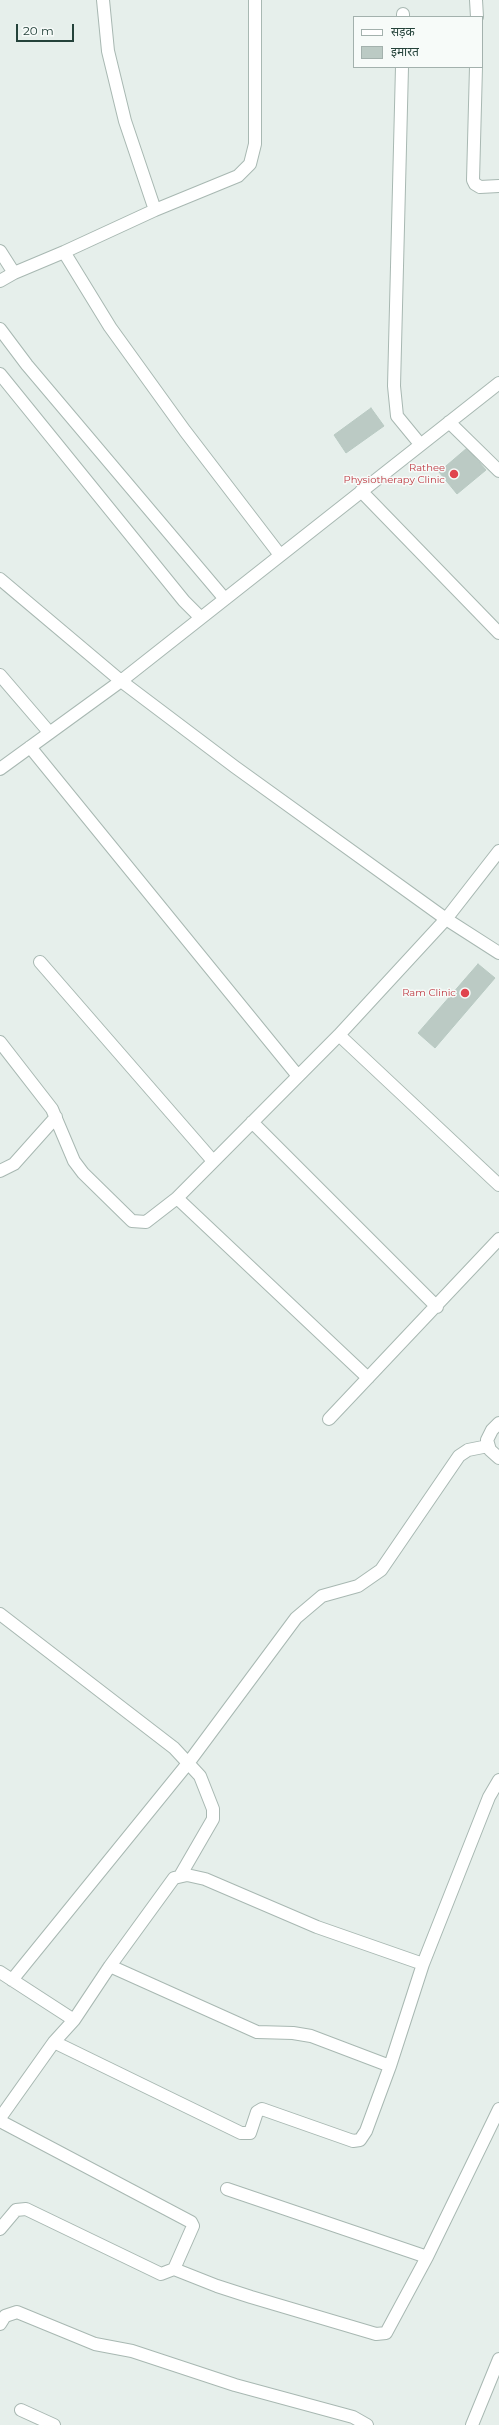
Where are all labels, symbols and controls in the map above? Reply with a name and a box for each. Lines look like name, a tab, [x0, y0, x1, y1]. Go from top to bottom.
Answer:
scale bar	[18, 16, 76, 42]
legend	[353, 16, 483, 68]
text: 20 m	[23, 23, 54, 38]
text: सड़क	[391, 24, 415, 39]
text: इमारत	[391, 44, 419, 59]
place label: Rathee Physiotherapy Clinic	[343, 462, 445, 486]
marker: Rathee Physiotherapy Clinic	[448, 468, 460, 480]
place label: Ram Clinic	[402, 987, 456, 999]
marker: Ram Clinic	[459, 987, 471, 999]

